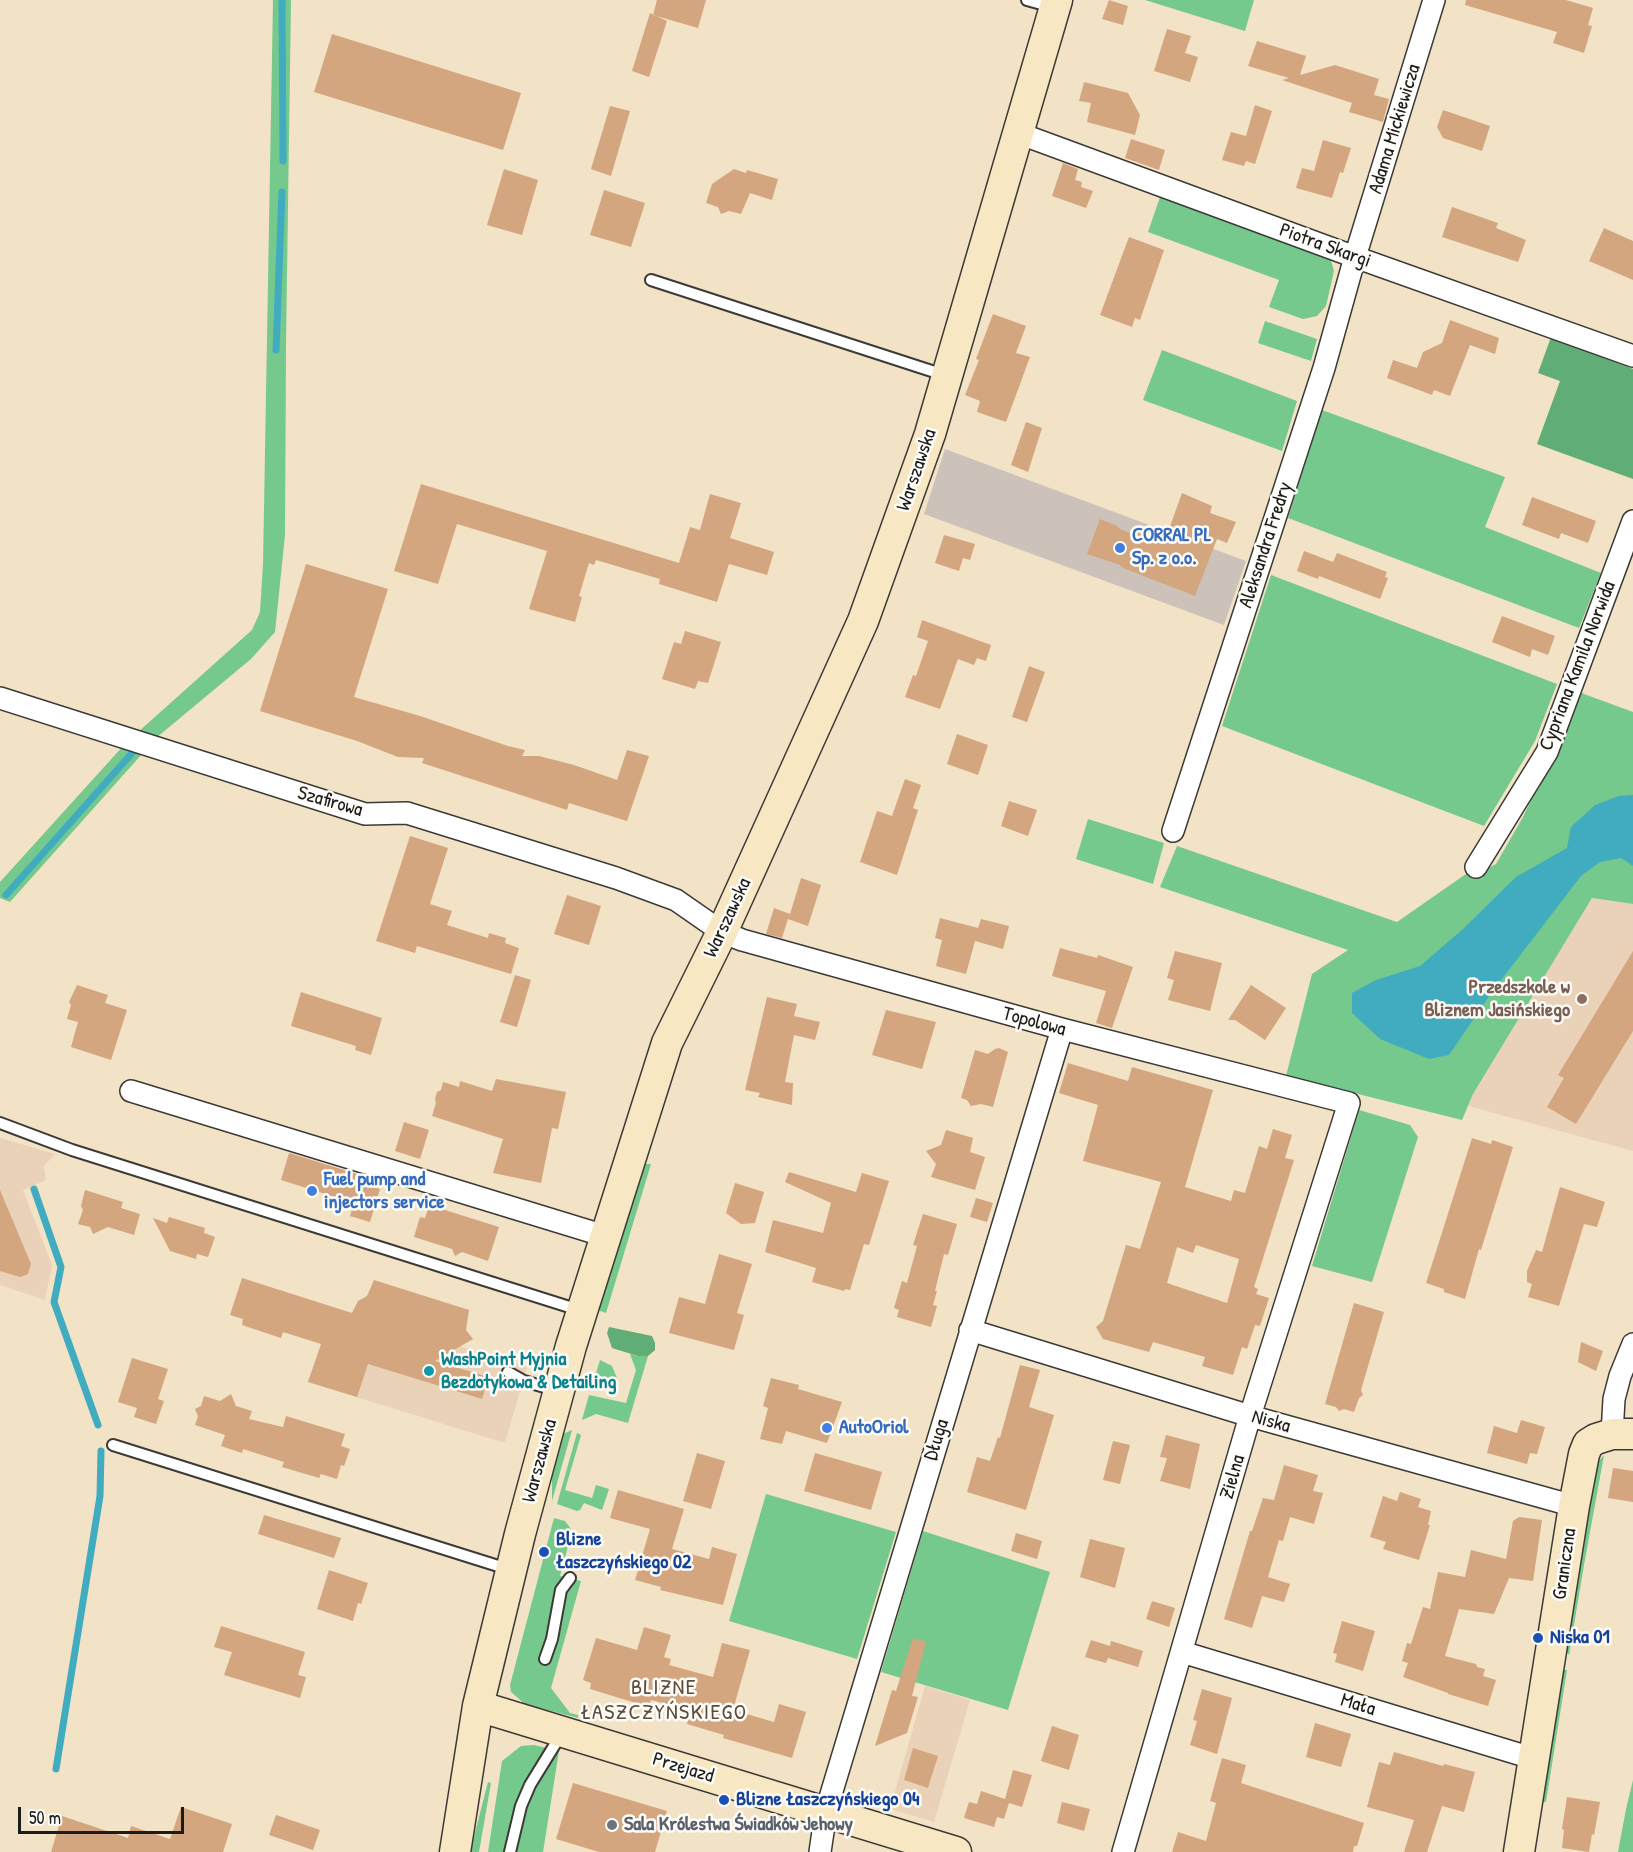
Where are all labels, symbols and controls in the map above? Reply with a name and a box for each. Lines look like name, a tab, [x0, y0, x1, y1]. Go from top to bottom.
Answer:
street label: Adama Mickiewicza	[1364, 61, 1426, 197]
street label: Piotra Skargi	[1276, 218, 1374, 274]
street label: Warszawska	[892, 426, 942, 514]
street label: Aleksandra Fredry	[1234, 479, 1298, 611]
place label: CORRAL PL Sp. z o.o.	[1132, 524, 1211, 571]
marker: CORRAL PL Sp. z o.o.	[1113, 541, 1127, 555]
street label: Cypriana Kamila Norwida	[1535, 578, 1621, 754]
street label: Szafirowa	[295, 781, 365, 823]
street label: Warszawska	[699, 874, 757, 962]
place label: Przedszkole w Bliznem Jasińskiego	[1424, 976, 1570, 1023]
marker: Przedszkole w Bliznem Jasińskiego	[1575, 992, 1589, 1006]
street label: Topolowa	[1000, 1002, 1068, 1042]
place label: Fuel pump and injectors service	[324, 1168, 444, 1215]
marker: Fuel pump and injectors service	[305, 1184, 319, 1198]
place label: WashPoint Myjnia Bezdotykowa & Detailing	[441, 1348, 617, 1395]
marker: WashPoint Myjnia Bezdotykowa & Detailing	[422, 1364, 436, 1378]
street label: Niska	[1249, 1405, 1293, 1439]
place label: AutoOriol	[839, 1416, 908, 1440]
street label: Długa	[919, 1416, 955, 1464]
street label: Warszawska	[517, 1417, 563, 1505]
marker: AutoOriol	[820, 1421, 834, 1435]
street label: Zielna	[1215, 1452, 1251, 1502]
street label: Graniczna	[1548, 1527, 1582, 1601]
place label: Blizne Łaszczyńskiego 02	[556, 1528, 691, 1575]
marker: Blizne Łaszczyńskiego 02	[537, 1545, 551, 1559]
place label: Niska 01	[1550, 1626, 1610, 1650]
marker: Niska 01	[1531, 1631, 1545, 1645]
district label: BLIZNE ŁASZCZYŃSKIEGO	[581, 1675, 747, 1726]
street label: Mała	[1338, 1688, 1378, 1722]
street label: Przejazd	[649, 1747, 717, 1789]
place label: Blizne Łaszczyńskiego 04	[736, 1788, 919, 1812]
marker: Blizne Łaszczyńskiego 04	[717, 1793, 731, 1807]
scale bar	[21, 1795, 188, 1833]
text: 50 m	[29, 1805, 61, 1830]
place label: Sala Królestwa Świadków Jehowy	[624, 1813, 853, 1837]
marker: Sala Królestwa Świadków Jehowy	[605, 1818, 619, 1832]

